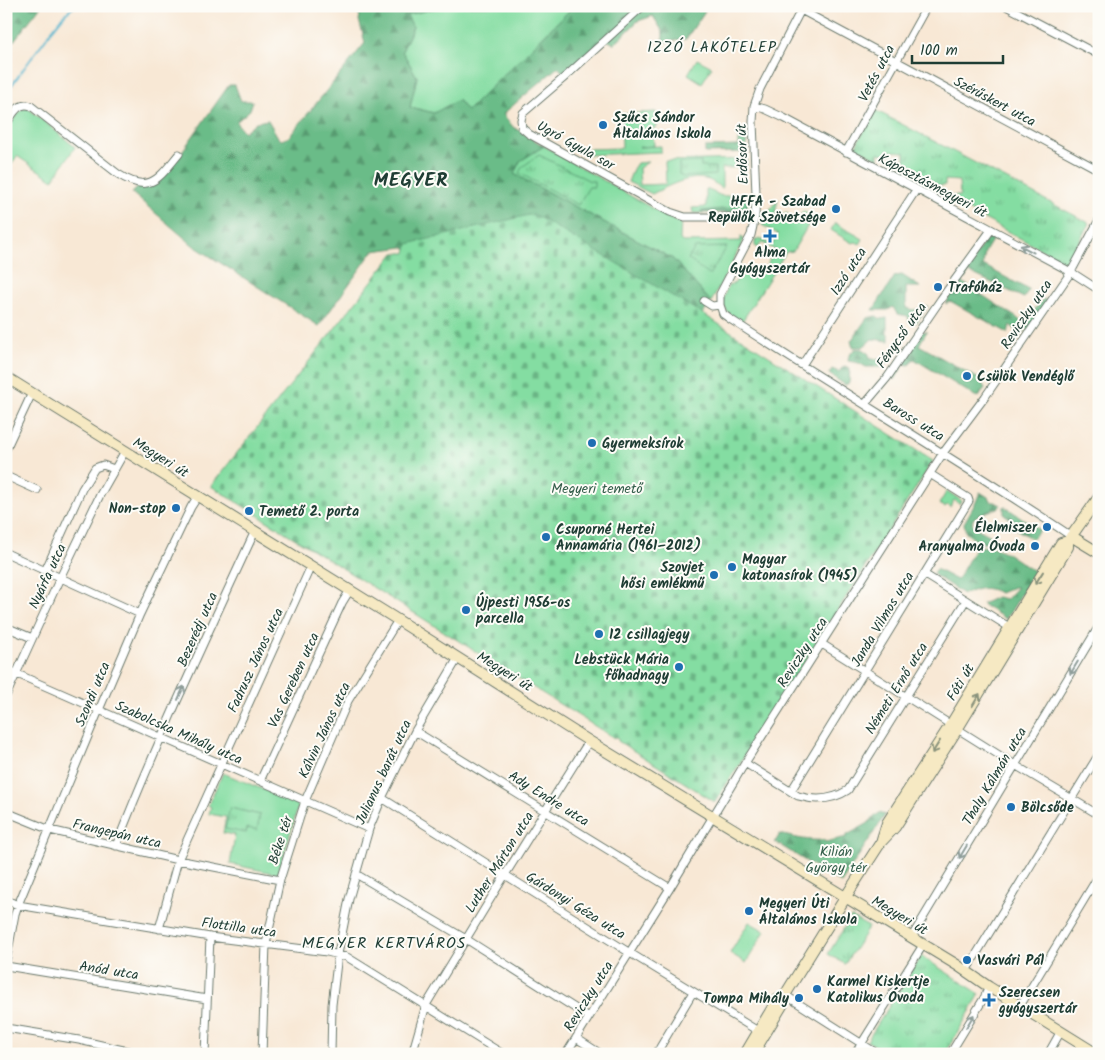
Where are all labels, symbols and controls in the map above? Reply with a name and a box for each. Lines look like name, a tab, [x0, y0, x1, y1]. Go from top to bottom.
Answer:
scale bar	[912, 32, 1004, 64]
district label: IZZÓ LAKÓTELEP	[647, 36, 777, 60]
text: 100 m	[920, 39, 958, 63]
street label: Vetés utca	[853, 41, 901, 106]
street label: Szérűskert utca	[949, 71, 1040, 133]
place label: Szűcs Sándor Általános Iskola	[613, 107, 711, 145]
street label: Ugró Gyula sor	[533, 115, 620, 177]
marker: Szűcs Sándor Általános Iskola	[597, 119, 609, 131]
street label: Erdősor út	[731, 123, 755, 185]
street label: Káposztásmegyeri út	[874, 148, 991, 224]
district label: MEGYER	[374, 166, 448, 196]
place label: HFFA - Szabad Repülők Szövetsége	[708, 191, 826, 229]
marker: HFFA - Szabad Repülők Szövetsége	[830, 203, 842, 215]
marker: Alma Gyógyszertár	[764, 230, 776, 242]
place label: Alma Gyógyszertár	[730, 242, 811, 280]
street label: Izzó utca	[825, 243, 873, 300]
one-way arrow	[1020, 244, 1035, 254]
street label: Reviczky utca	[995, 275, 1058, 354]
place label: Trafóház	[948, 277, 1002, 299]
marker: Trafóház	[932, 281, 944, 293]
street label: Fénycső utca	[871, 298, 933, 373]
place label: Csülök Vendéglő	[977, 366, 1076, 388]
marker: Csülök Vendéglő	[961, 370, 973, 382]
street label: Baross utca	[878, 392, 949, 447]
street label: Megyeri út	[128, 432, 193, 484]
place label: Gyermeksírok	[602, 433, 684, 455]
marker: Gyermeksírok	[586, 437, 598, 449]
park label: Megyeri temető	[551, 478, 644, 500]
place label: Non-stop	[109, 498, 166, 520]
place label: Temető 2. porta	[259, 501, 359, 523]
marker: Non-stop	[170, 502, 182, 514]
marker: Temető 2. porta	[243, 505, 255, 517]
place label: Élelmiszer	[975, 517, 1038, 539]
place label: Csuporné Hertei Annamária (1961–2012)	[556, 519, 701, 557]
marker: Élelmiszer	[1041, 521, 1053, 533]
marker: Csuporné Hertei Annamária (1961–2012)	[540, 531, 552, 543]
place label: Aranyalma Óvoda	[918, 536, 1025, 558]
street label: Nyárfa utca	[23, 540, 73, 613]
marker: Aranyalma Óvoda	[1029, 540, 1041, 552]
place label: Magyar katonasírok (1945)	[742, 549, 858, 587]
place label: Szovjet hősi emlékmű	[621, 557, 705, 595]
marker: Magyar katonasírok (1945)	[726, 561, 738, 573]
street label: Janda Vilmos utca	[846, 568, 920, 671]
marker: Szovjet hősi emlékmű	[708, 569, 720, 581]
one-way arrow	[1034, 571, 1044, 585]
street label: Bezerédj utca	[172, 589, 224, 670]
place label: Újpesti 1956-os parcella	[475, 592, 571, 630]
street label: Fadrusz János utca	[222, 604, 290, 716]
marker: Újpesti 1956-os parcella	[460, 604, 472, 616]
street label: Reviczky utca	[772, 613, 834, 692]
place label: 12 csillagjegy	[609, 624, 690, 646]
marker: 12 csillagjegy	[593, 628, 605, 640]
street label: Vas Gereben utca	[262, 629, 326, 732]
street label: Németi Ernő utca	[860, 638, 934, 739]
street label: Megyeri út	[472, 646, 537, 698]
place label: Lebstück Mária főhadnagy	[574, 649, 670, 687]
street label: Szondi utca	[69, 659, 116, 730]
street label: Fóti út	[941, 659, 981, 705]
marker: Lebstück Mária főhadnagy	[673, 661, 685, 673]
one-way arrow	[1068, 661, 1078, 675]
street label: Kálvin János utca	[293, 679, 357, 782]
one-way arrow	[177, 686, 187, 701]
one-way arrow	[971, 693, 981, 707]
street label: Szabolcska Mihály utca	[111, 695, 246, 771]
street label: Julianus barát utca	[350, 716, 418, 829]
street label: Thaly Kálmán utca	[957, 723, 1033, 830]
one-way arrow	[931, 739, 941, 753]
street label: Ady Endre utca	[504, 765, 593, 833]
place label: Bölcsőde	[1021, 797, 1074, 819]
marker: Bölcsőde	[1005, 801, 1017, 813]
street label: Luther Márton utca	[460, 808, 540, 918]
street label: Béke tér	[263, 812, 300, 867]
street label: Frangepán utca	[70, 813, 163, 855]
park label: Kilián György tér	[805, 841, 868, 879]
one-way arrow	[957, 845, 967, 859]
street label: Gárdonyi Géza utca	[521, 866, 630, 945]
street label: Megyeri út	[867, 890, 932, 942]
place label: Megyeri Úti Általános Iskola	[759, 893, 857, 931]
marker: Megyeri Úti Általános Iskola	[743, 905, 755, 917]
street label: Flottilla utca	[200, 912, 278, 944]
district label: MEGYER KERTVÁROS	[302, 931, 466, 956]
place label: Vasvári Pál	[977, 950, 1044, 972]
marker: Vasvári Pál	[961, 954, 973, 966]
street label: Anód utca	[78, 955, 140, 987]
street label: Reviczky utca	[558, 957, 619, 1036]
place label: Karmel Kiskertje Katolikus Óvoda	[827, 971, 929, 1009]
place label: Szerecsen gyógyszertár	[998, 982, 1078, 1020]
marker: Karmel Kiskertje Katolikus Óvoda	[811, 983, 823, 995]
place label: Tompa Mihály	[703, 988, 790, 1010]
marker: Tompa Mihály	[793, 992, 805, 1004]
marker: Szerecsen gyógyszertár	[983, 994, 995, 1006]
one-way arrow	[966, 1014, 976, 1028]

